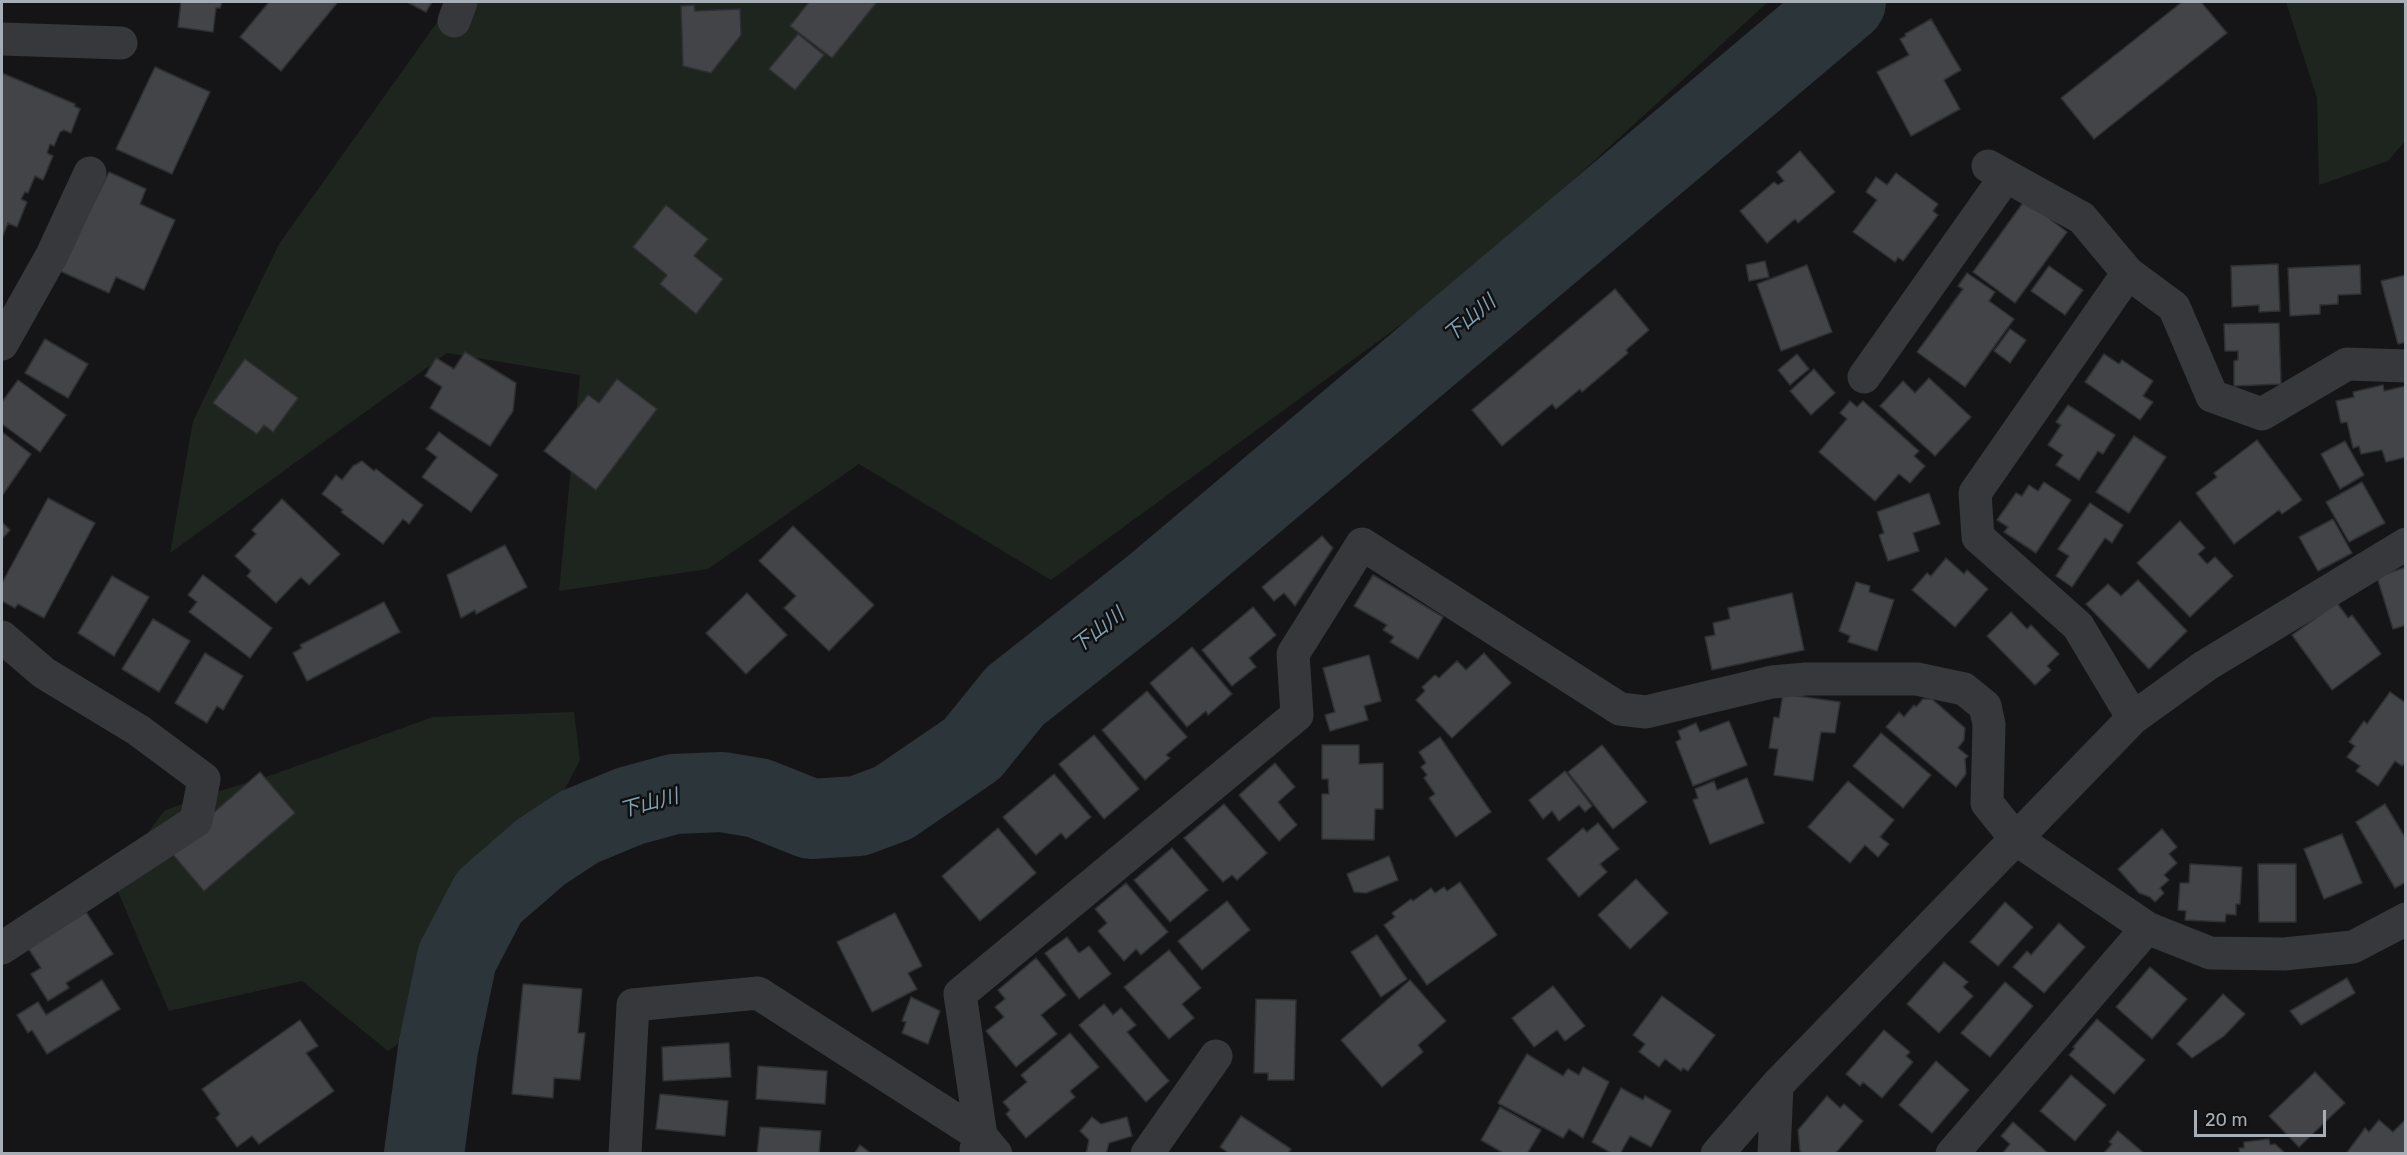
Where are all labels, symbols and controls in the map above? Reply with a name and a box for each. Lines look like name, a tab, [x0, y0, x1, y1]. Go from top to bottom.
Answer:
water label: 下山川	[1439, 291, 1501, 347]
water label: 下山川	[1067, 603, 1129, 659]
water label: 下山川	[617, 785, 681, 823]
scale bar	[2197, 1098, 2329, 1136]
text: 20 m	[2205, 1109, 2247, 1131]

